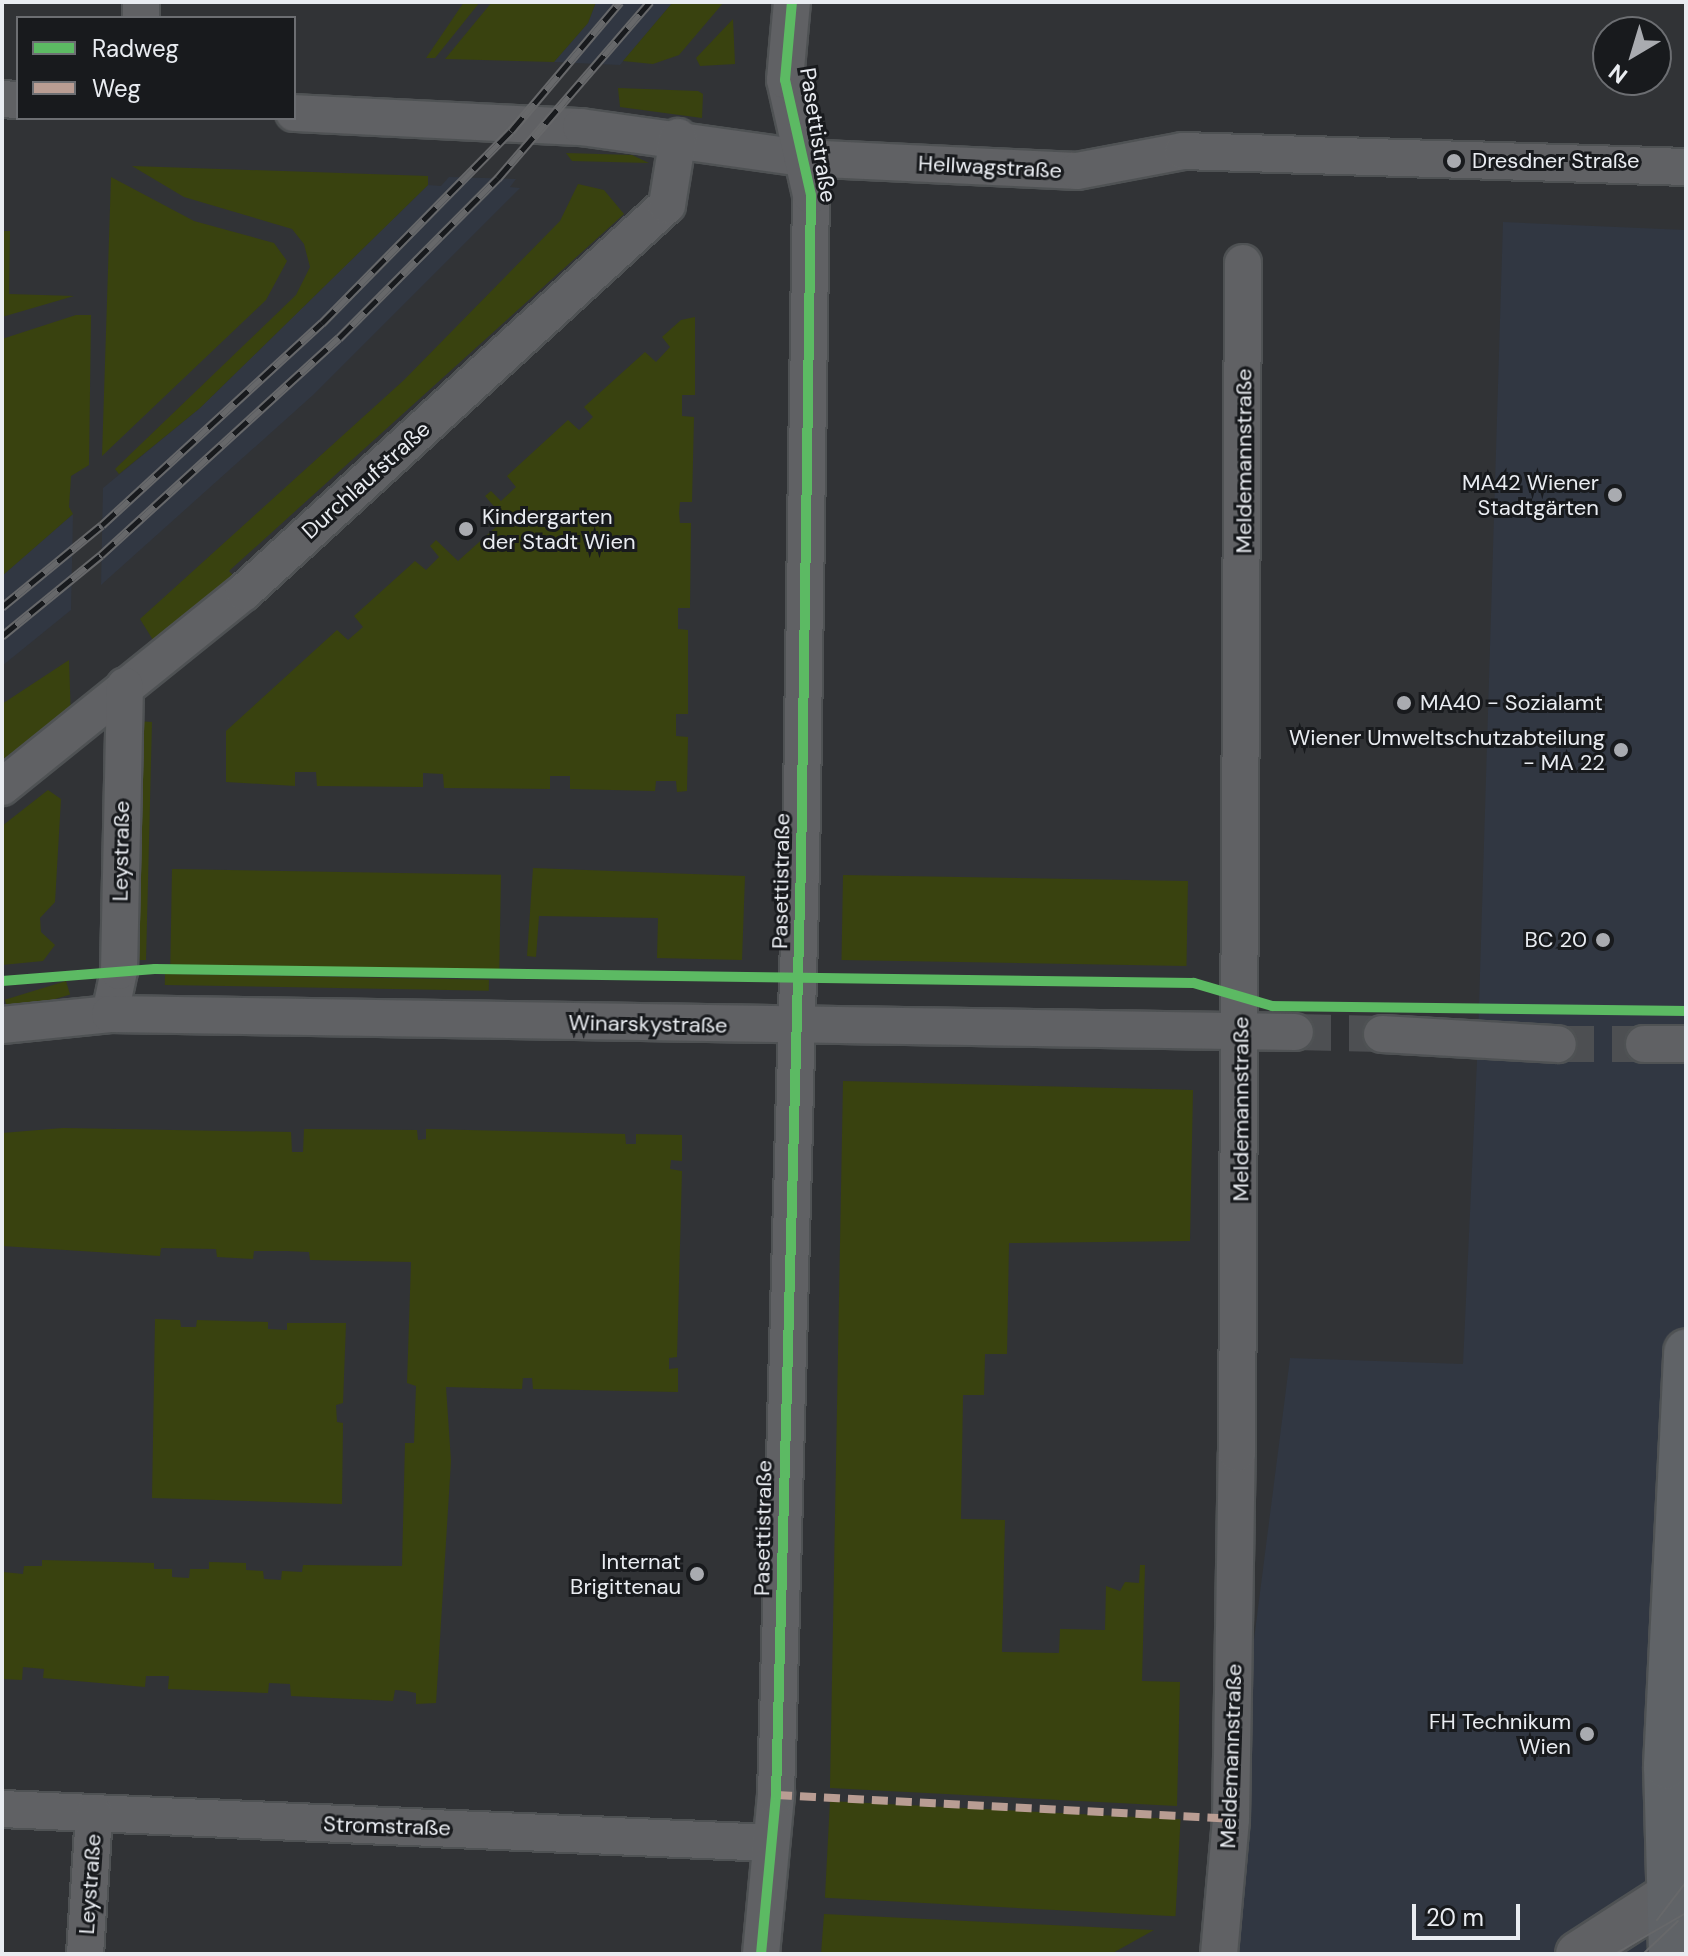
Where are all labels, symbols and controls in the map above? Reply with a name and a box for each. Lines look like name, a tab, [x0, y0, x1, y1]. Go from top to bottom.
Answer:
legend	[16, 16, 296, 120]
north arrow	[1592, 16, 1672, 96]
text: Radweg	[92, 33, 179, 64]
text: N	[1603, 57, 1633, 90]
street label: Pasettistraße	[794, 66, 842, 204]
text: Weg	[92, 73, 141, 104]
place label: Dresdner Straße	[1472, 148, 1640, 174]
street label: Hellwagstraße	[917, 150, 1063, 184]
marker: Dresdner Straße	[1443, 150, 1465, 172]
street label: Meldemannstraße	[1231, 368, 1257, 554]
street label: Durchlaufstraße	[297, 416, 435, 544]
place label: MA42 Wiener Stadtgärten	[1462, 469, 1599, 520]
marker: MA42 Wiener Stadtgärten	[1606, 486, 1624, 504]
place label: Kindergarten der Stadt Wien	[482, 503, 636, 554]
marker: Kindergarten der Stadt Wien	[457, 520, 475, 538]
place label: MA40 - Sozialamt	[1420, 690, 1603, 716]
marker: MA40 - Sozialamt	[1395, 694, 1413, 712]
place label: Wiener Umweltschutzabteilung - MA 22	[1289, 724, 1605, 776]
marker: Wiener Umweltschutzabteilung - MA 22	[1612, 741, 1630, 759]
street label: Leystraße	[107, 800, 135, 902]
street label: Pasettistraße	[767, 813, 795, 949]
place label: BC 20	[1525, 927, 1587, 953]
marker: BC 20	[1594, 931, 1612, 949]
street label: Winarskystraße	[568, 1009, 728, 1039]
street label: Meldemannstraße	[1228, 1016, 1254, 1202]
street label: Pasettistraße	[749, 1460, 777, 1596]
place label: Internat Brigittenau	[570, 1548, 681, 1600]
marker: Internat Brigittenau	[688, 1565, 706, 1583]
street label: Meldemannstraße	[1215, 1663, 1247, 1849]
place label: FH Technikum Wien	[1429, 1708, 1571, 1760]
marker: FH Technikum Wien	[1578, 1725, 1596, 1743]
street label: Stromstraße	[323, 1811, 451, 1841]
street label: Leystraße	[73, 1833, 107, 1935]
scale bar	[1416, 1888, 1524, 1938]
text: 20 m	[1426, 1902, 1484, 1933]

